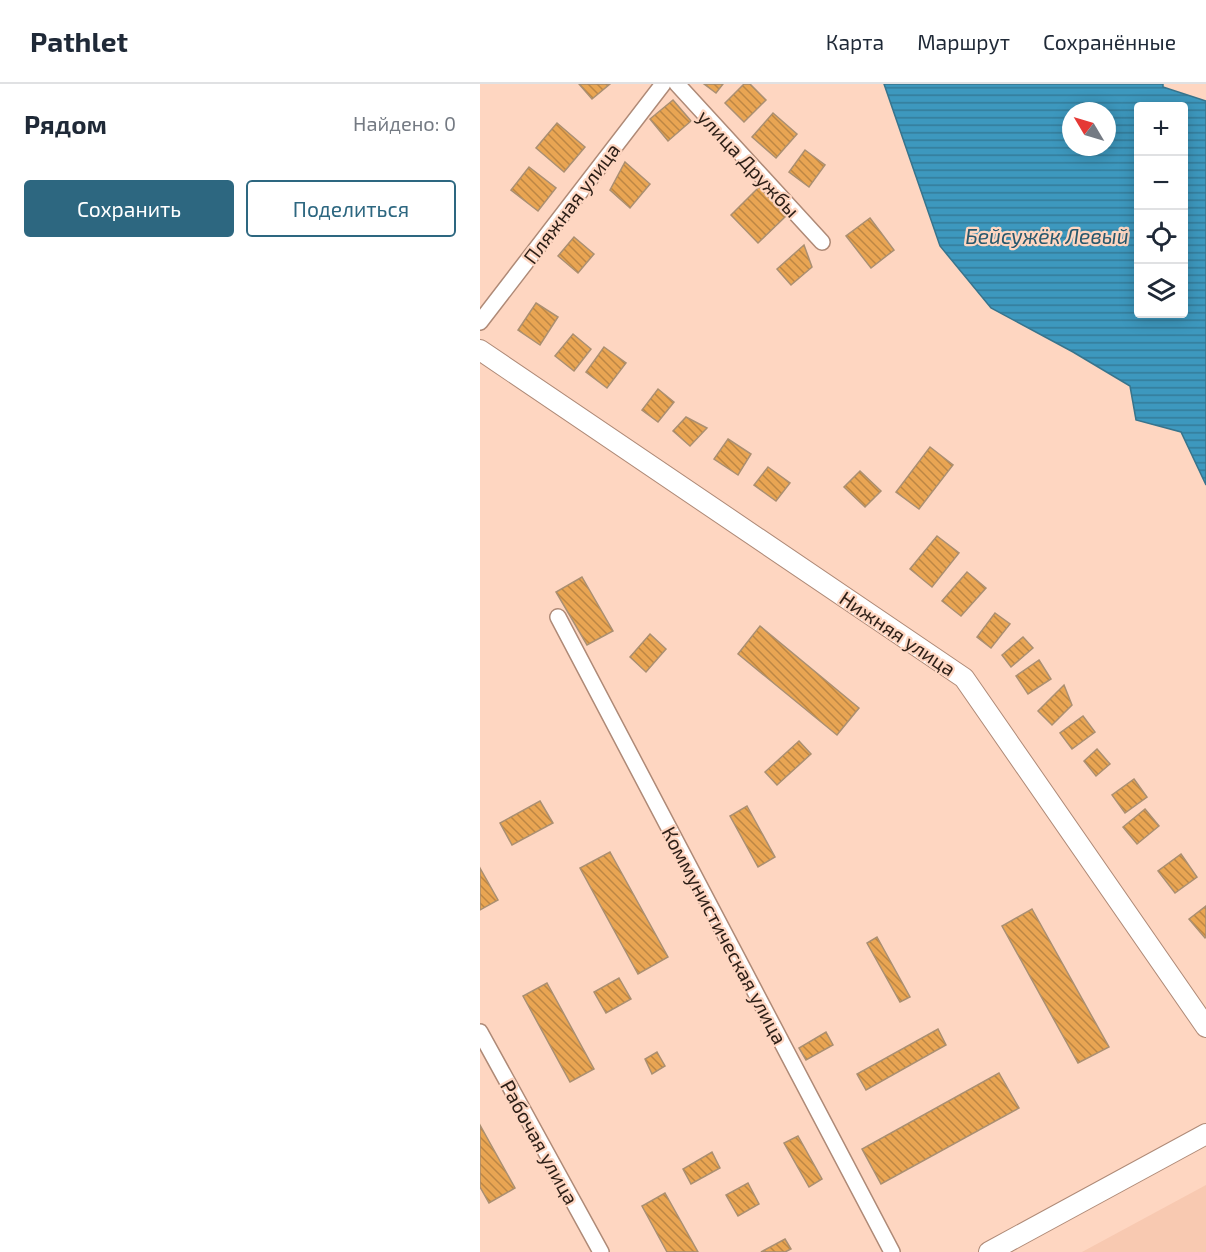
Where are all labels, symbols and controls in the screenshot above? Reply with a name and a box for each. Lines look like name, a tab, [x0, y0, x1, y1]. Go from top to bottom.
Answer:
text: Pathlet	[30, 24, 128, 58]
text: Карта	[826, 29, 884, 54]
text: Маршрут	[917, 29, 1010, 54]
text: Сохранённые	[1043, 29, 1176, 54]
north arrow	[1062, 102, 1116, 156]
map controls	[1134, 102, 1188, 318]
button: +	[1134, 102, 1188, 156]
street label: улица Дружбы	[692, 104, 805, 222]
text: Рядом	[24, 108, 107, 139]
text: Найдено: 0	[353, 111, 456, 135]
street label: Пляжная улица	[518, 138, 625, 269]
button: −	[1134, 156, 1188, 210]
button: Сохранить	[24, 180, 234, 237]
button: Поделиться	[246, 180, 456, 237]
button: locate	[1134, 210, 1188, 264]
water label: Бейсужёк Левый	[965, 223, 1129, 248]
button: layers	[1134, 264, 1188, 318]
street label: Нижняя улица	[835, 585, 960, 681]
street label: Коммунистическая улица	[657, 822, 793, 1048]
street label: Рабочая улица	[495, 1076, 584, 1209]

